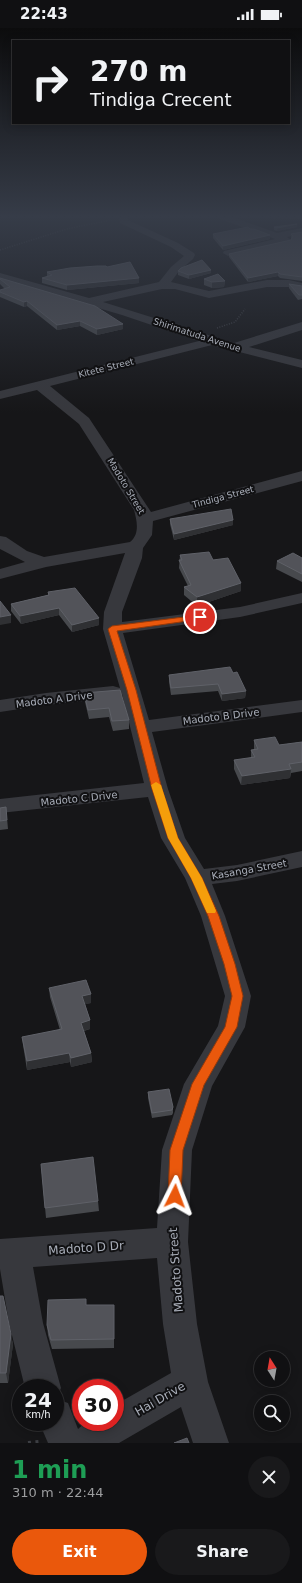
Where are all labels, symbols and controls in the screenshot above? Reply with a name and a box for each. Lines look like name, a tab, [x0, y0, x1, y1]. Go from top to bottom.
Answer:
text: 22:43	[20, 5, 68, 23]
text: 270 m	[90, 55, 187, 88]
icon: right	[24, 56, 76, 108]
text: Tindiga Crecent	[90, 89, 232, 110]
street label: Shirimatuda Avenue	[152, 316, 242, 354]
street label: Kitete Street	[77, 356, 135, 380]
street label: Madoto Street	[105, 456, 147, 516]
street label: Tindiga Street	[190, 484, 255, 510]
pin	[183, 600, 217, 634]
icon: arrive	[189, 606, 211, 628]
street label: Madoto A Drive	[15, 689, 93, 710]
street label: Madoto B Drive	[182, 706, 260, 727]
street label: Madoto C Drive	[40, 789, 118, 808]
street label: Kasanga Street	[211, 857, 288, 882]
position arrow	[154, 1175, 196, 1217]
street label: Madoto Street	[166, 1227, 186, 1313]
street label: Madoto D Dr	[48, 1238, 124, 1258]
north arrow	[254, 1351, 290, 1387]
map controls	[254, 1351, 290, 1431]
speed limit sign: 30	[72, 1379, 124, 1431]
street label: Hai Drive	[132, 1379, 188, 1419]
text: 24	[24, 1388, 52, 1412]
button: search	[254, 1395, 290, 1431]
text: km/h	[25, 1409, 51, 1420]
text: 1 min	[12, 1456, 87, 1484]
button: close	[248, 1456, 290, 1498]
text: 310 m · 22:44	[12, 1485, 103, 1500]
button: Exit	[12, 1529, 147, 1575]
button: Share	[155, 1529, 290, 1575]

